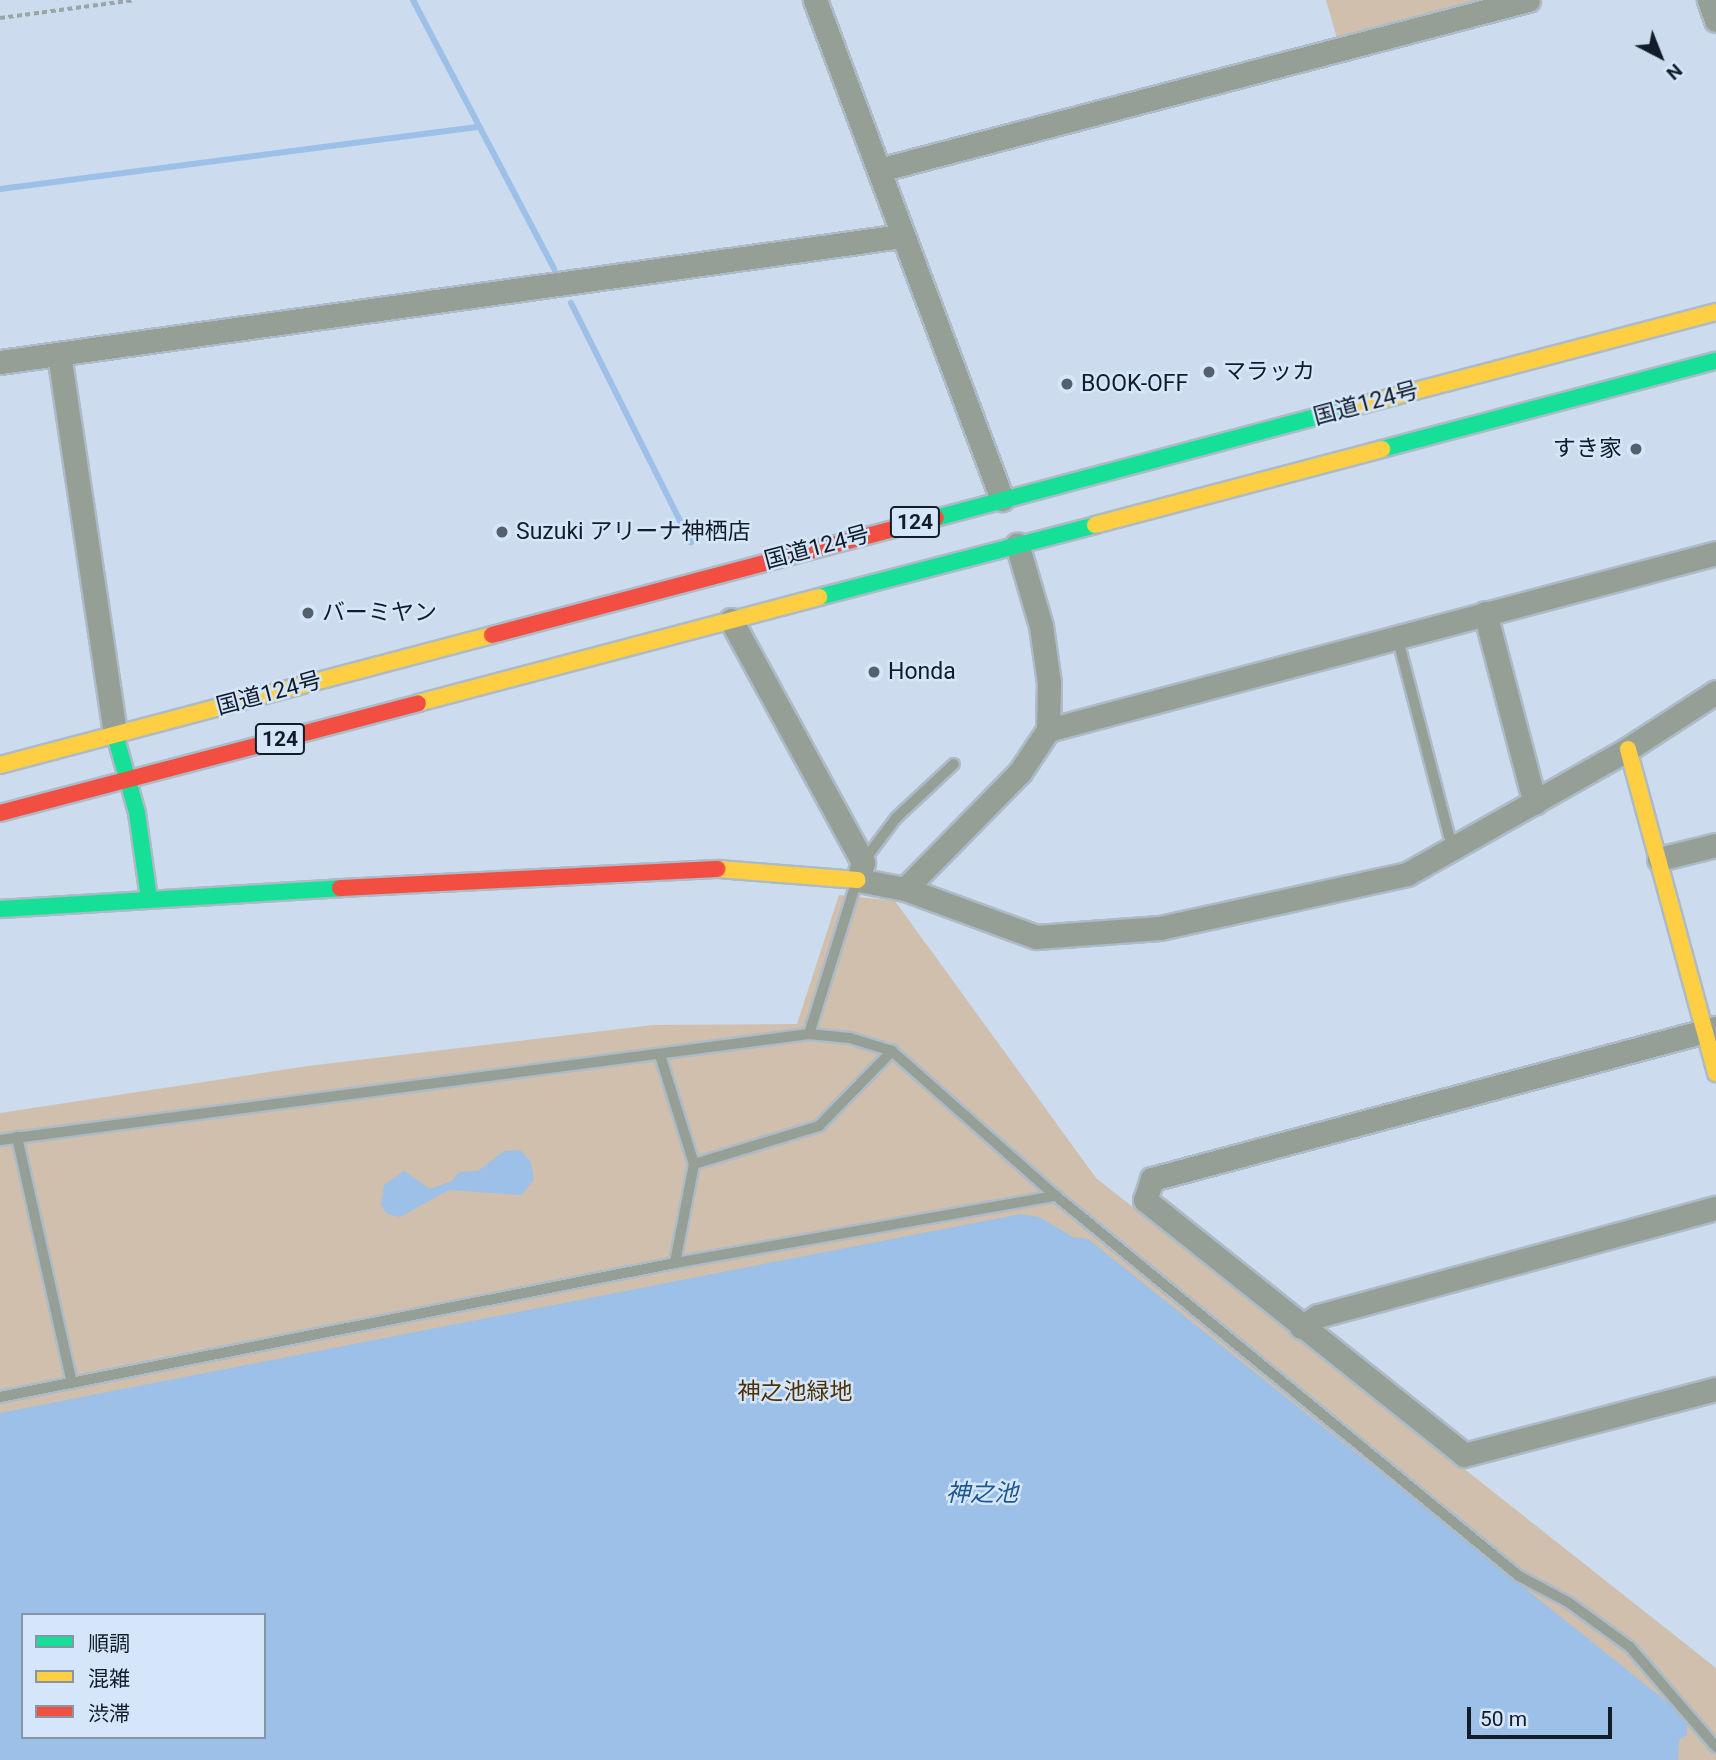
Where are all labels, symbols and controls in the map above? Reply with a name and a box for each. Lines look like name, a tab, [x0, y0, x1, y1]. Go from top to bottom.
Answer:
north arrow	[1625, 21, 1695, 91]
text: N	[1662, 59, 1687, 85]
place label: マラッカ	[1223, 358, 1315, 386]
marker: マラッカ	[1201, 364, 1217, 380]
place label: BOOK-OFF	[1081, 370, 1188, 398]
marker: BOOK-OFF	[1059, 376, 1075, 392]
street label: 国道124号	[1310, 377, 1422, 431]
place label: すき家	[1553, 435, 1622, 463]
marker: すき家	[1628, 441, 1644, 457]
road number: 124	[889, 504, 941, 540]
place label: Suzuki アリーナ神栖店	[516, 518, 750, 546]
street label: 国道124号	[761, 521, 873, 575]
marker: Suzuki アリーナ神栖店	[494, 524, 510, 540]
place label: バーミヤン	[322, 599, 437, 627]
marker: バーミヤン	[300, 605, 316, 621]
place label: Honda	[888, 658, 956, 686]
marker: Honda	[866, 664, 882, 680]
street label: 国道124号	[213, 667, 325, 721]
road number: 124	[254, 722, 306, 756]
park label: 神之池緑地	[738, 1378, 852, 1406]
water label: 神之池	[946, 1480, 1018, 1508]
legend	[21, 1613, 266, 1739]
text: 順調	[88, 1632, 130, 1656]
text: 混雑	[88, 1667, 130, 1691]
scale bar	[1471, 1694, 1616, 1738]
text: 渋滞	[88, 1702, 130, 1726]
text: 50 m	[1480, 1707, 1527, 1731]

